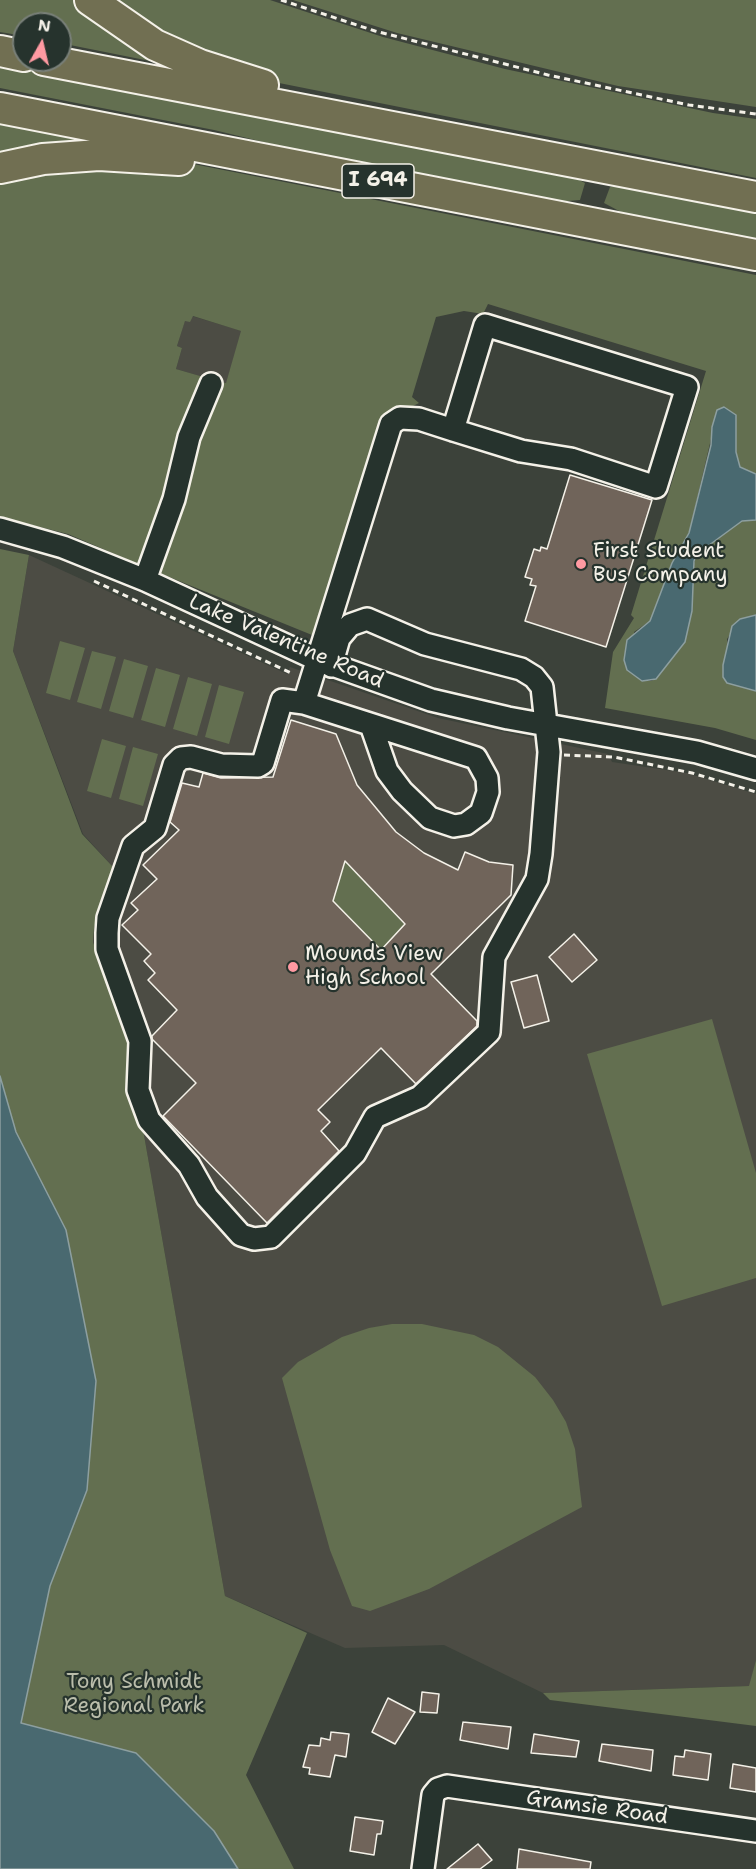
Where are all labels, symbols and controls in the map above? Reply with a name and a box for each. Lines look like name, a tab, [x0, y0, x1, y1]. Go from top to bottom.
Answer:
north arrow	[12, 12, 72, 72]
text: N	[37, 14, 52, 37]
road number: I 694	[342, 164, 414, 198]
place label: First Student Bus Company	[593, 539, 728, 589]
marker: First Student Bus Company	[574, 557, 588, 571]
street label: Lake Valentine Road	[185, 589, 387, 695]
place label: Mounds View High School	[305, 942, 443, 992]
marker: Mounds View High School	[286, 960, 300, 974]
park label: Tony Schmidt Regional Park	[64, 1670, 204, 1720]
street label: Gramsie Road	[525, 1786, 669, 1830]

